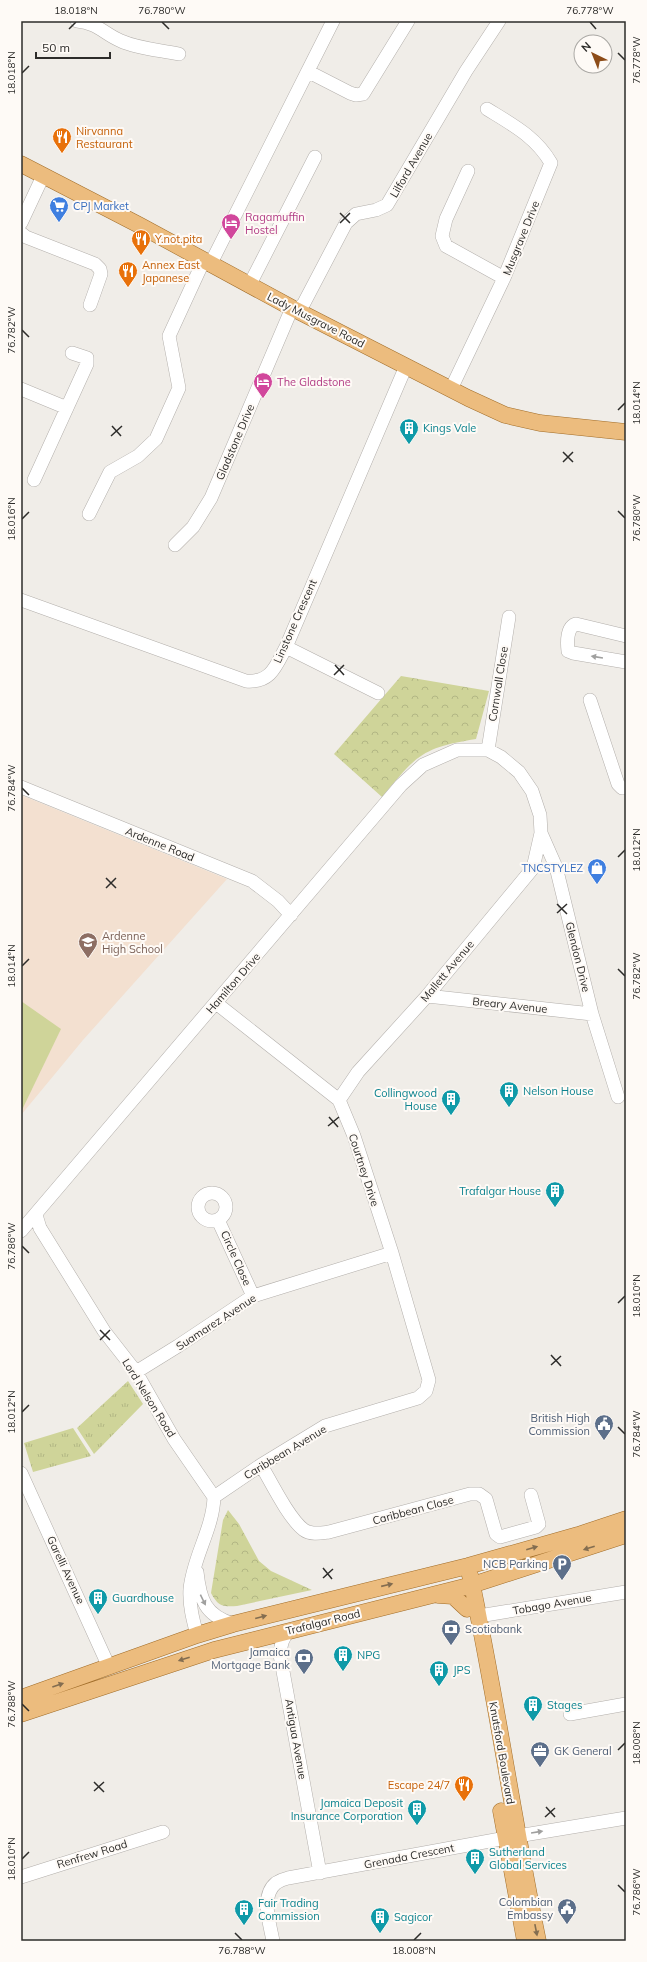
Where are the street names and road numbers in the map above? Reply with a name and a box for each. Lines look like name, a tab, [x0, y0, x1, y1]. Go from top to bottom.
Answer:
street label: Lilford Avenue	[387, 130, 435, 200]
street label: Musgrave Drive	[500, 198, 542, 277]
street label: Lady Musgrave Road	[265, 289, 367, 351]
street label: Gladstone Drive	[213, 402, 257, 482]
street label: Linstone Crescent	[270, 577, 320, 665]
street label: Cornwall Close	[485, 645, 511, 723]
street label: Ardenne Road	[123, 824, 197, 864]
street label: Glendon Drive	[563, 920, 593, 994]
street label: Mallett Avenue	[417, 937, 477, 1005]
street label: Hamilton Drive	[203, 950, 263, 1016]
street label: Breary Avenue	[472, 994, 548, 1016]
street label: Courtney Drive	[346, 1132, 382, 1208]
street label: Circle Close	[218, 1228, 254, 1288]
street label: Suamarez Avenue	[173, 1291, 259, 1353]
street label: Lord Nelson Road	[119, 1356, 179, 1440]
street label: Caribbean Avenue	[241, 1422, 329, 1482]
street label: Caribbean Close	[371, 1492, 455, 1528]
street label: Garelli Avenue	[44, 1534, 88, 1606]
street label: Tobago Avenue	[512, 1590, 592, 1618]
street label: Trafalgar Road	[284, 1606, 362, 1638]
street label: Antigua Avenue	[282, 1698, 310, 1780]
street label: Knutsford Boulevard	[486, 1701, 518, 1805]
street label: Renfrew Road	[55, 1837, 129, 1871]
street label: Grenada Crescent	[363, 1840, 455, 1872]

